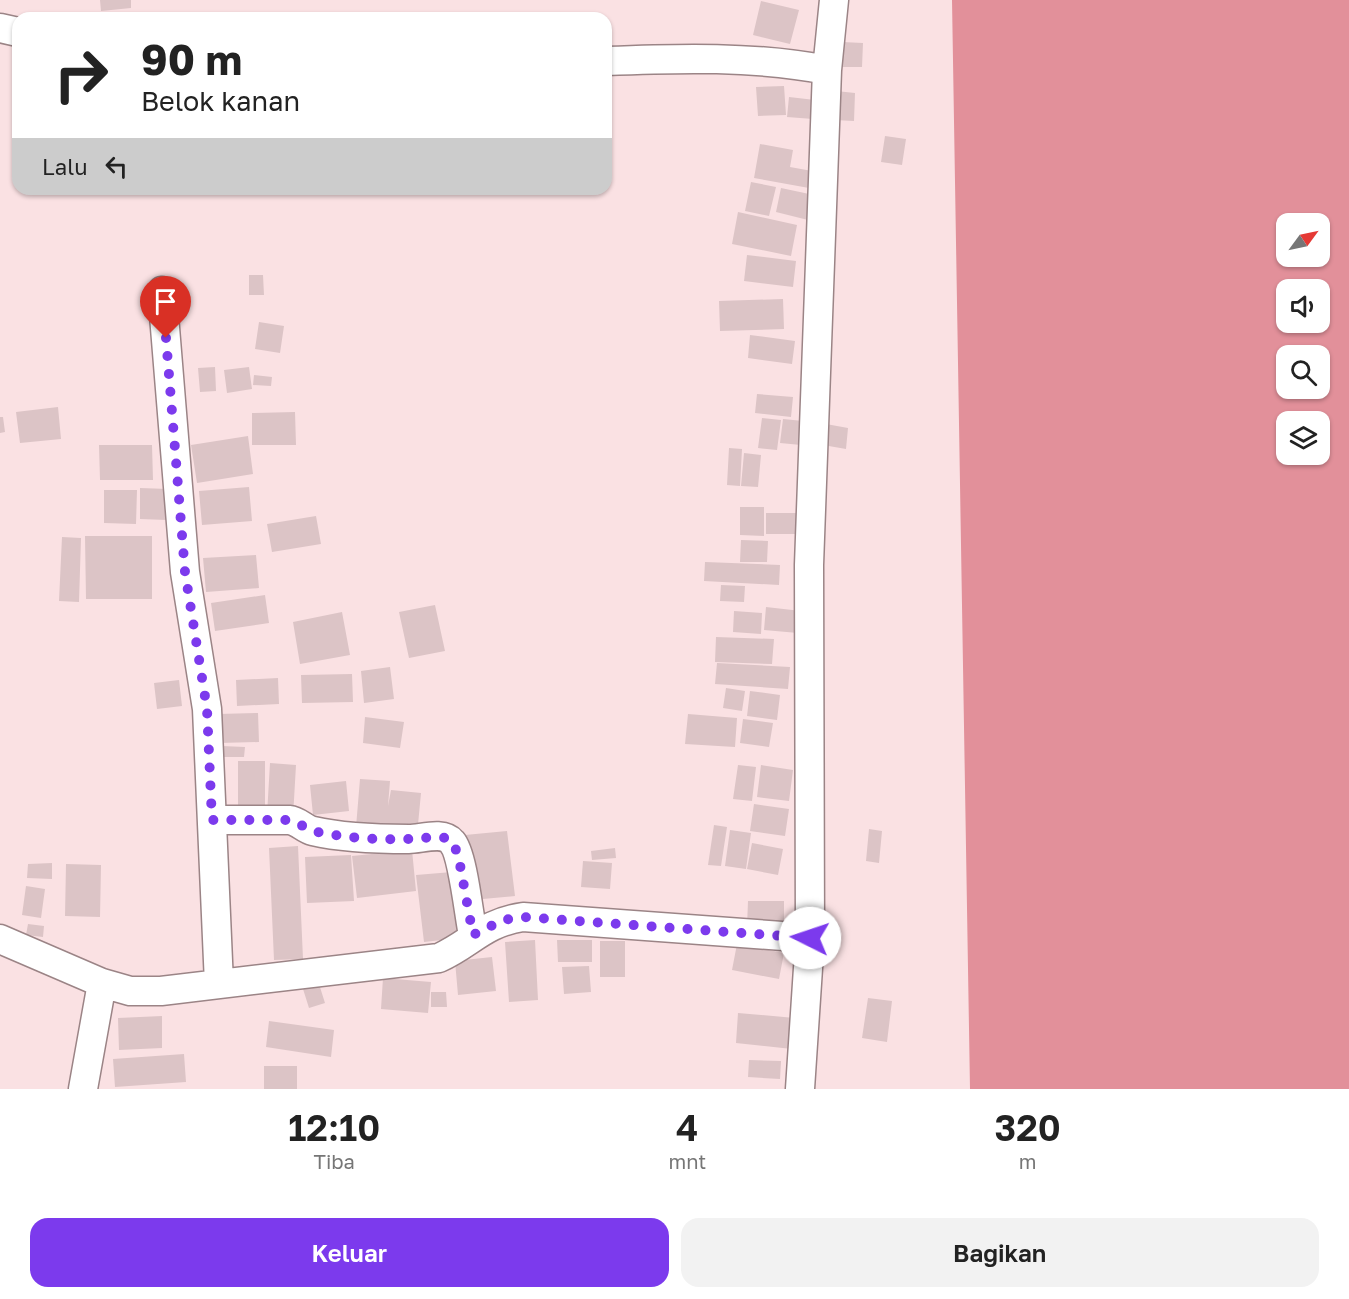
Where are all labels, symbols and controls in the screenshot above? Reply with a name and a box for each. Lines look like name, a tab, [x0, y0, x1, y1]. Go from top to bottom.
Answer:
text: 90 m	[141, 34, 242, 84]
icon: right	[42, 36, 120, 114]
text: Belok kanan	[141, 85, 300, 117]
icon: left	[100, 150, 133, 183]
text: Lalu	[42, 153, 88, 180]
north arrow	[1276, 213, 1330, 267]
map controls	[1276, 213, 1330, 465]
pin	[140, 276, 191, 338]
button: sound	[1276, 279, 1330, 333]
icon: arrive	[149, 285, 182, 318]
button: search	[1276, 345, 1330, 399]
button: layers	[1276, 411, 1330, 465]
position arrow	[778, 906, 842, 970]
text: 12:10	[288, 1106, 380, 1149]
text: 4	[676, 1106, 699, 1149]
text: 320	[994, 1106, 1061, 1149]
text: Tiba	[314, 1149, 355, 1173]
text: mnt	[668, 1149, 706, 1173]
text: m	[1019, 1149, 1036, 1173]
button: Keluar	[30, 1218, 669, 1287]
button: Bagikan	[681, 1218, 1319, 1287]

